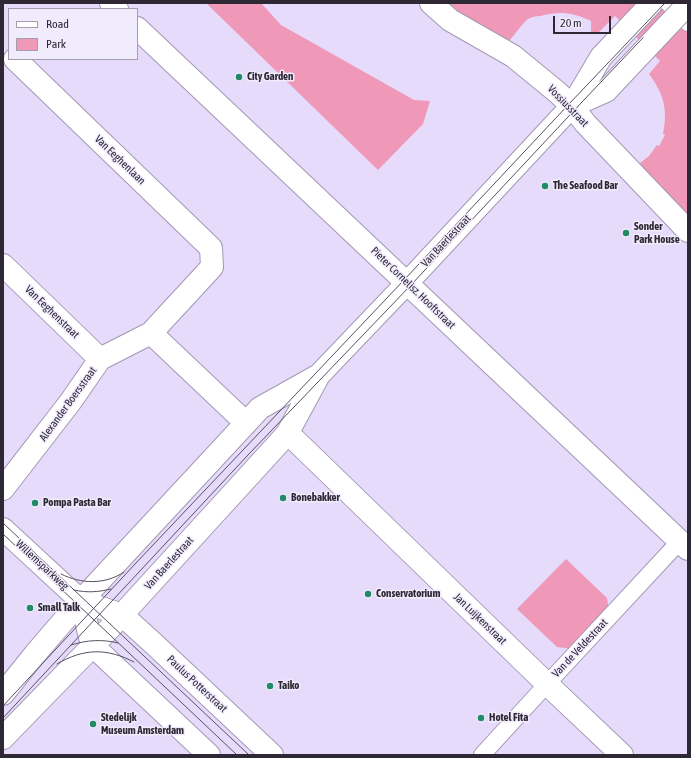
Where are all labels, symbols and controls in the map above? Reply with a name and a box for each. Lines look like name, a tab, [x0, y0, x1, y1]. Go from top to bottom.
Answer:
legend	[8, 8, 138, 60]
scale bar	[555, 8, 613, 34]
text: 20 m	[560, 16, 582, 30]
text: Road	[46, 17, 69, 31]
text: Park	[46, 37, 66, 51]
place label: City Garden	[247, 70, 293, 84]
marker: City Garden	[234, 72, 244, 82]
street label: Vossiusstraat	[545, 82, 591, 130]
street label: Van Eeghenlaan	[92, 132, 148, 188]
place label: The Seafood Bar	[553, 179, 618, 193]
marker: The Seafood Bar	[540, 181, 550, 191]
street label: Van Baerlestraat	[418, 212, 474, 270]
place label: Sonder Park House	[634, 220, 680, 246]
marker: Sonder Park House	[621, 228, 631, 238]
street label: Pieter Cornelisz. Hooftstraat	[368, 244, 458, 332]
street label: Van Eeghenstraat	[22, 283, 82, 341]
street label: Alexander Boersstraat	[37, 364, 99, 444]
place label: Bonebakker	[291, 491, 340, 505]
marker: Bonebakker	[278, 493, 288, 503]
place label: Pompa Pasta Bar	[43, 496, 111, 510]
marker: Pompa Pasta Bar	[30, 498, 40, 508]
street label: Van Baerlestraat	[142, 534, 196, 592]
street label: Willemsparkweg	[13, 537, 71, 593]
place label: Conservatorium	[376, 587, 440, 601]
marker: Conservatorium	[363, 589, 373, 599]
street label: Jan Luijkenstraat	[451, 590, 509, 648]
place label: Small Talk	[38, 601, 80, 615]
marker: Small Talk	[25, 603, 35, 613]
street label: Van de Veldestraat	[550, 616, 610, 680]
street label: Paulus Potterstraat	[164, 653, 230, 715]
place label: Taiko	[278, 679, 299, 693]
marker: Taiko	[265, 681, 275, 691]
place label: Stedelijk Museum Amsterdam	[101, 711, 184, 737]
place label: Hotel Fita	[489, 711, 528, 725]
marker: Hotel Fita	[476, 713, 486, 723]
marker: Stedelijk Museum Amsterdam	[88, 719, 98, 729]

